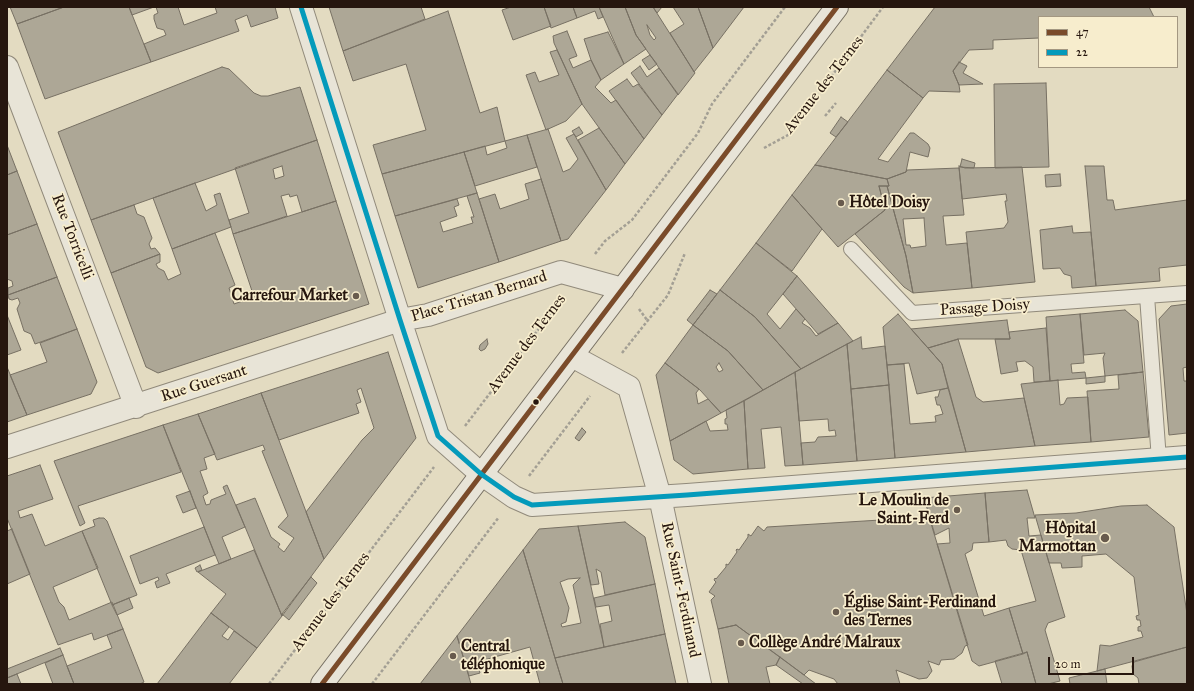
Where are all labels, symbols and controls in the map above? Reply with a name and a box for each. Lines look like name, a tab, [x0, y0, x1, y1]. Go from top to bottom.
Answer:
legend	[1038, 16, 1178, 68]
text: 47	[1076, 25, 1089, 39]
street label: Avenue des Ternes	[780, 32, 868, 138]
text: 22	[1076, 45, 1088, 59]
street label: Rue Torricelli	[47, 191, 97, 283]
place label: Hôtel Doisy	[849, 193, 929, 213]
marker: Hôtel Doisy	[836, 198, 846, 208]
street label: Place Tristan Bernard	[409, 267, 549, 327]
place label: Carrefour Market	[232, 286, 348, 306]
marker: Carrefour Market	[351, 291, 361, 301]
street label: Avenue des Ternes	[484, 291, 570, 397]
street label: Passage Doisy	[939, 295, 1031, 321]
street label: Rue Guersant	[158, 361, 250, 407]
unlabelled marker	[531, 397, 541, 407]
place label: Le Moulin de Saint-Ferd	[859, 491, 949, 529]
marker: Le Moulin de Saint-Ferd	[952, 505, 962, 515]
place label: Hôpital Marmottan	[1018, 519, 1096, 557]
street label: Rue Saint-Ferdinand	[656, 520, 704, 660]
marker: Hôpital Marmottan	[1099, 532, 1111, 544]
street label: Avenue des Ternes	[288, 549, 374, 655]
place label: Église Saint-Ferdinand des Ternes	[844, 593, 996, 631]
marker: Église Saint-Ferdinand des Ternes	[831, 607, 841, 617]
place label: Collège André Malraux	[749, 633, 900, 653]
place label: Central téléphonique	[461, 637, 545, 675]
marker: Collège André Malraux	[736, 638, 746, 648]
scale bar	[1050, 649, 1136, 675]
marker: Central téléphonique	[448, 651, 458, 661]
text: 20 m	[1055, 657, 1081, 671]

